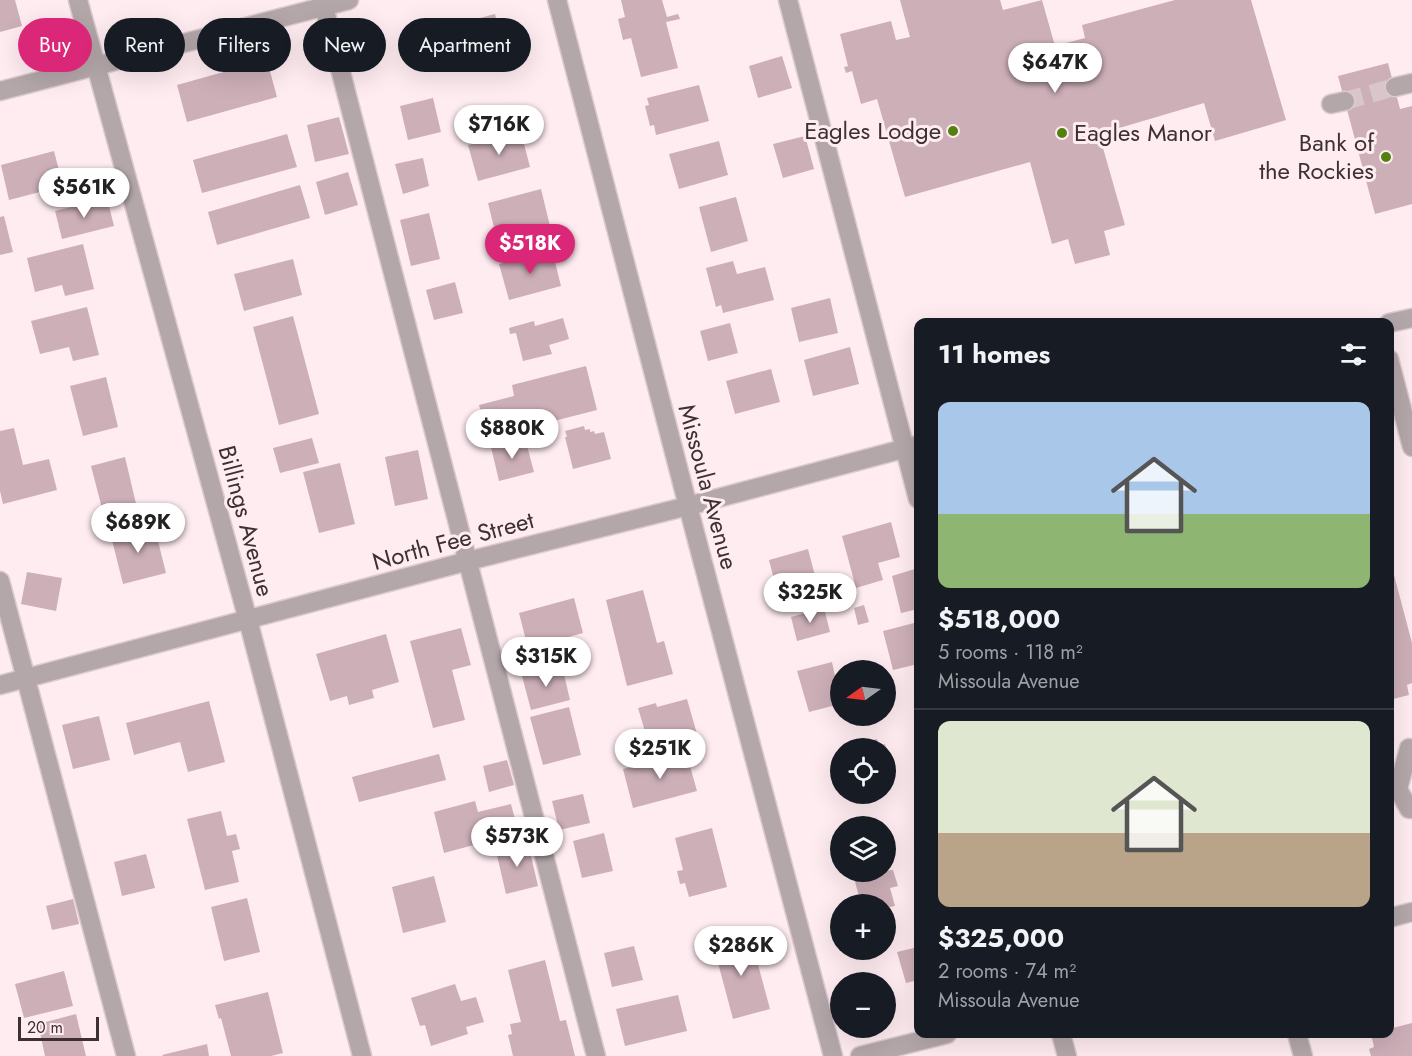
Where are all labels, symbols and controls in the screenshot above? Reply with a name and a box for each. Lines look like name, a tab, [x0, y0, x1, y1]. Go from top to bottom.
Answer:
chip: Buy	[18, 18, 92, 72]
chip: Rent	[104, 18, 185, 72]
chip: Filters	[197, 18, 291, 72]
chip: New	[303, 18, 386, 72]
chip: Apartment	[398, 18, 531, 72]
pin: $647K	[1013, 43, 1097, 94]
text: $647K	[1022, 48, 1088, 77]
pin: $716K	[457, 105, 541, 156]
text: $716K	[468, 110, 530, 139]
place label: Eagles Lodge	[804, 113, 941, 148]
place label: Eagles Manor	[1074, 115, 1213, 150]
marker: Eagles Lodge	[946, 124, 960, 138]
place label: Bank of the Rockies	[1259, 125, 1375, 188]
marker: Eagles Manor	[1055, 126, 1069, 140]
marker: Bank of the Rockies	[1379, 150, 1393, 164]
pin: $561K	[42, 168, 126, 219]
text: $561K	[53, 173, 115, 202]
pin: $518K	[488, 224, 572, 275]
text: $518K	[499, 229, 561, 258]
text: 11 homes	[938, 335, 1050, 373]
icon: filters	[1337, 338, 1370, 371]
street label: Missoula Avenue	[670, 400, 747, 573]
pin: $880K	[470, 409, 554, 460]
text: $880K	[480, 414, 544, 443]
icon: home	[1100, 441, 1208, 549]
street label: Billings Avenue	[210, 442, 283, 600]
street label: North Fee Street	[368, 502, 538, 579]
pin: $689K	[96, 503, 180, 554]
text: $689K	[105, 508, 171, 537]
pin: $325K	[768, 573, 852, 624]
text: $325K	[778, 578, 842, 607]
text: $518,000	[938, 600, 1060, 638]
pin: $315K	[504, 637, 588, 688]
text: 5 rooms · 118 m²	[938, 638, 1083, 667]
text: $315K	[515, 642, 577, 671]
north arrow	[830, 660, 896, 726]
map controls	[830, 660, 896, 1038]
text: Missoula Avenue	[938, 667, 1079, 696]
pin: $251K	[618, 729, 702, 780]
text: $251K	[629, 734, 691, 763]
button: locate	[830, 738, 896, 804]
icon: home	[1100, 760, 1208, 868]
button: layers	[830, 816, 896, 882]
pin: $573K	[475, 817, 559, 868]
text: $573K	[485, 822, 549, 851]
button: +	[830, 894, 896, 960]
text: $325,000	[938, 919, 1064, 957]
pin: $286K	[699, 926, 783, 977]
text: $286K	[708, 931, 774, 960]
text: 2 rooms · 74 m²	[938, 957, 1076, 986]
button: −	[830, 972, 896, 1038]
text: Missoula Avenue	[938, 986, 1079, 1015]
scale bar	[18, 1014, 99, 1042]
text: 20 m	[27, 1016, 63, 1039]

